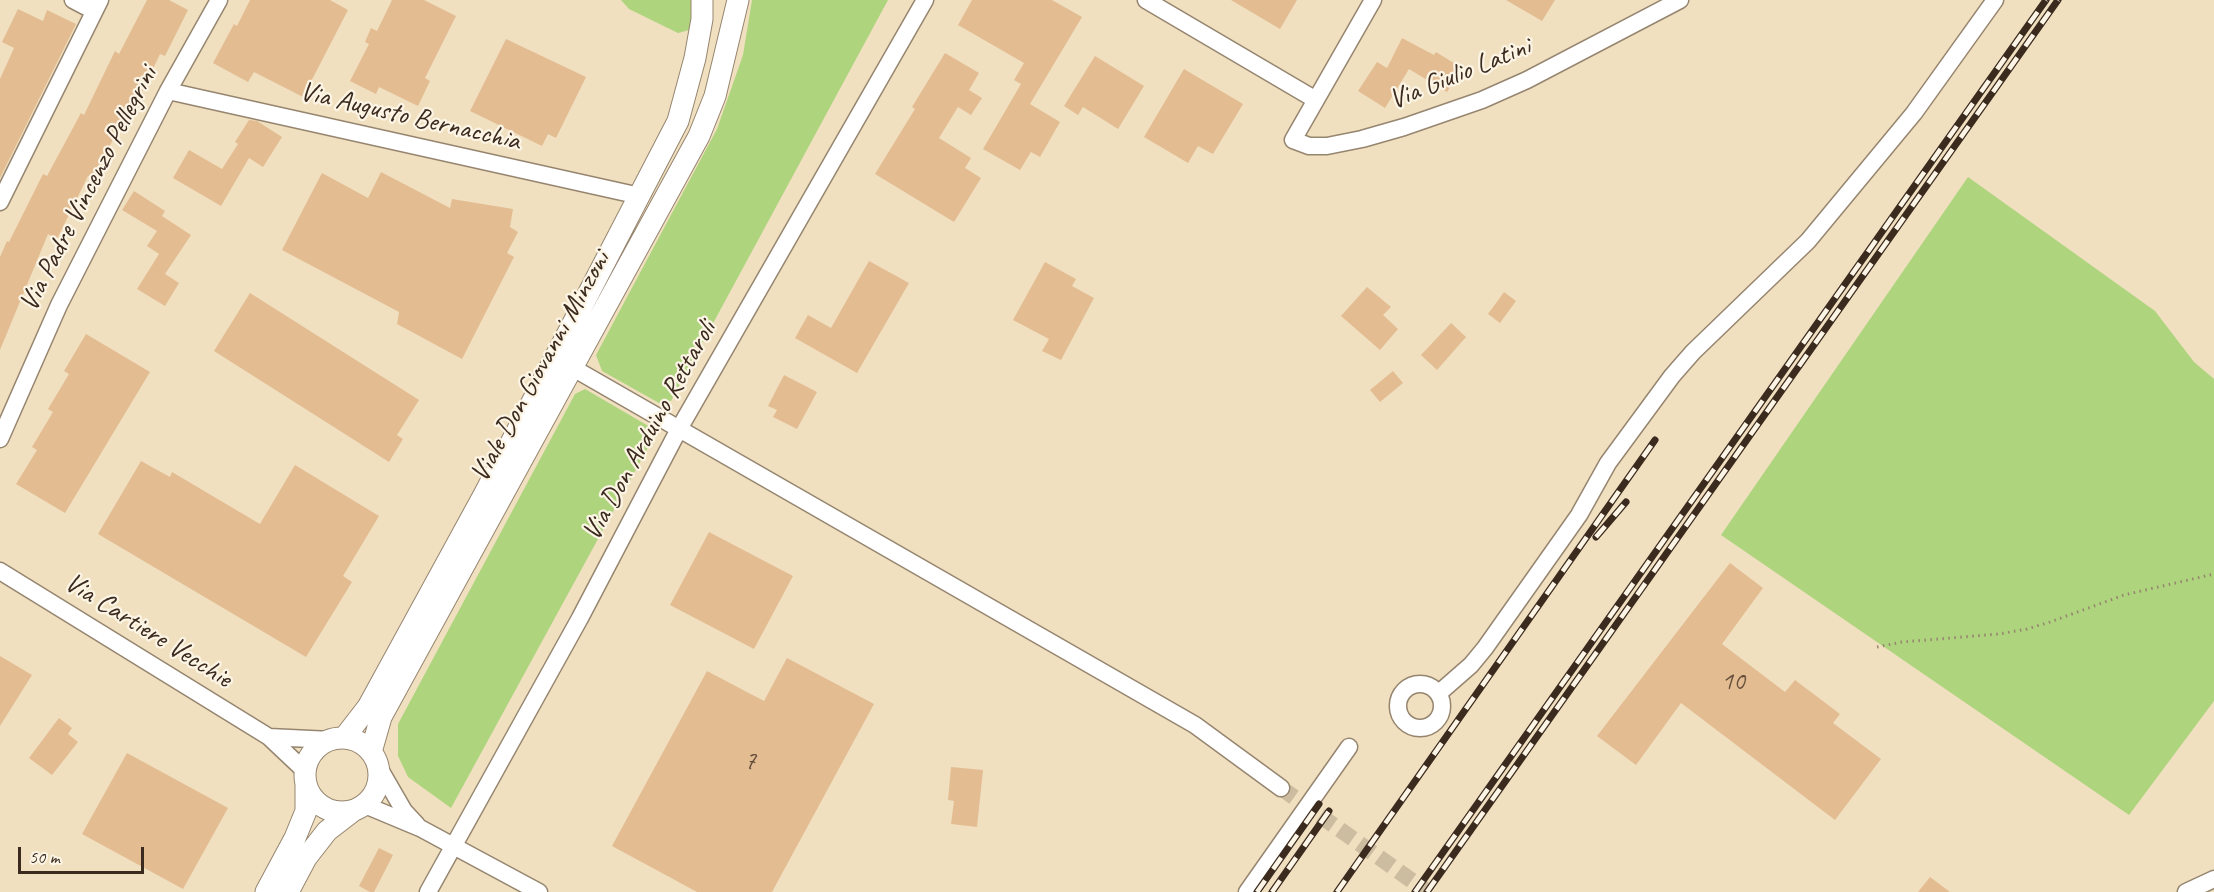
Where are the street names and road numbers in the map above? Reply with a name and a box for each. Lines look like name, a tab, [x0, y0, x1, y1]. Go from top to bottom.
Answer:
street label: Via Giulio Latini	[1384, 30, 1536, 118]
street label: Via Padre Vincenzo Pellegrini	[13, 61, 165, 317]
street label: Via Augusto Bernacchia	[297, 75, 523, 159]
street label: Viale Don Giovanni Minzoni	[464, 246, 618, 488]
street label: Via Don Arduino Rettaroli	[576, 315, 724, 547]
street label: Via Cartiere Vecchie	[58, 566, 238, 696]

